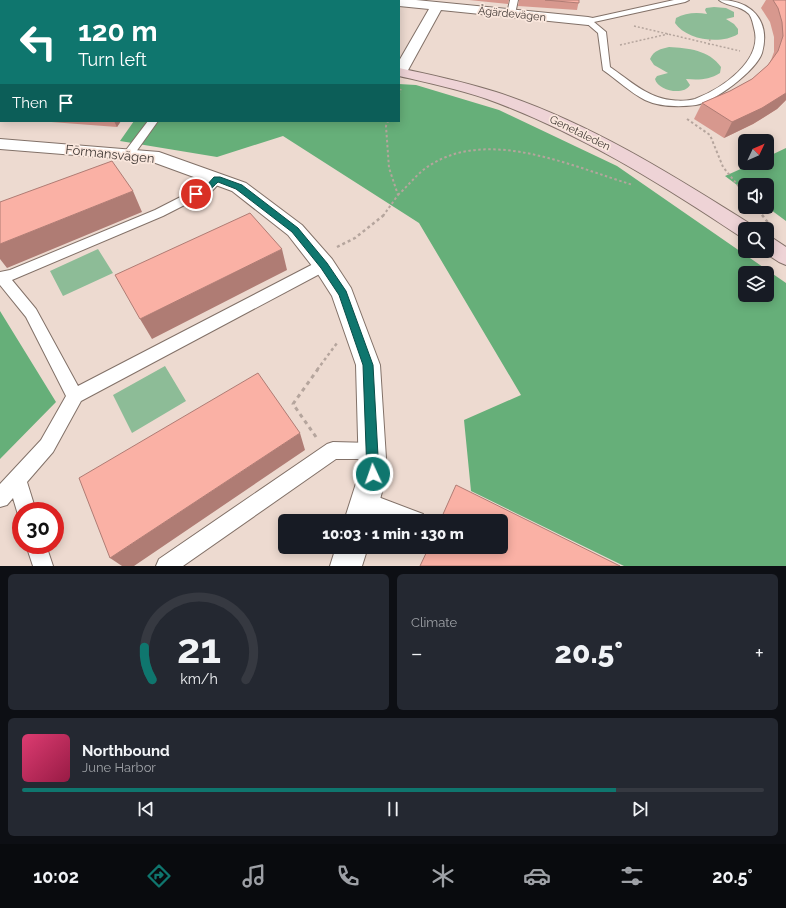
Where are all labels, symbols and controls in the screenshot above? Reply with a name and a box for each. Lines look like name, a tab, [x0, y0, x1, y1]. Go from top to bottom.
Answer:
street label: Ågärdevägen	[477, 3, 547, 24]
text: 120 m	[78, 15, 158, 48]
icon: left	[12, 16, 64, 68]
text: Turn left	[78, 49, 147, 70]
icon: arrive	[55, 92, 77, 114]
text: Then	[12, 94, 47, 112]
street label: Genetaleden	[547, 113, 613, 153]
north arrow	[738, 134, 774, 170]
map controls	[738, 134, 774, 302]
street label: Förmansvägen	[65, 142, 155, 166]
pin	[179, 177, 213, 211]
button: sound	[738, 178, 774, 214]
icon: arrive	[185, 183, 207, 205]
button: search	[738, 222, 774, 258]
button: layers	[738, 266, 774, 302]
position arrow	[352, 453, 394, 495]
speed limit sign: 30	[12, 502, 64, 554]
text: 10:03 · 1 min · 130 m	[322, 525, 464, 543]
text: Climate	[411, 615, 457, 630]
text: 21	[176, 624, 221, 673]
text: 20.5°	[555, 635, 623, 670]
text: −	[411, 640, 423, 666]
text: +	[755, 640, 764, 666]
text: km/h	[180, 671, 217, 687]
text: Northbound	[82, 742, 170, 760]
text: June Harbor	[82, 760, 156, 775]
icon: previous	[135, 798, 157, 820]
icon: pause	[382, 798, 404, 820]
icon: next	[629, 798, 651, 820]
icon: directions	[145, 862, 173, 890]
icon: music	[240, 862, 268, 890]
icon: phone	[334, 862, 362, 890]
icon: climate	[429, 862, 457, 890]
icon: car	[523, 862, 551, 890]
icon: filters	[618, 862, 646, 890]
text: 10:02	[33, 866, 79, 887]
text: 20.5°	[712, 866, 753, 887]

